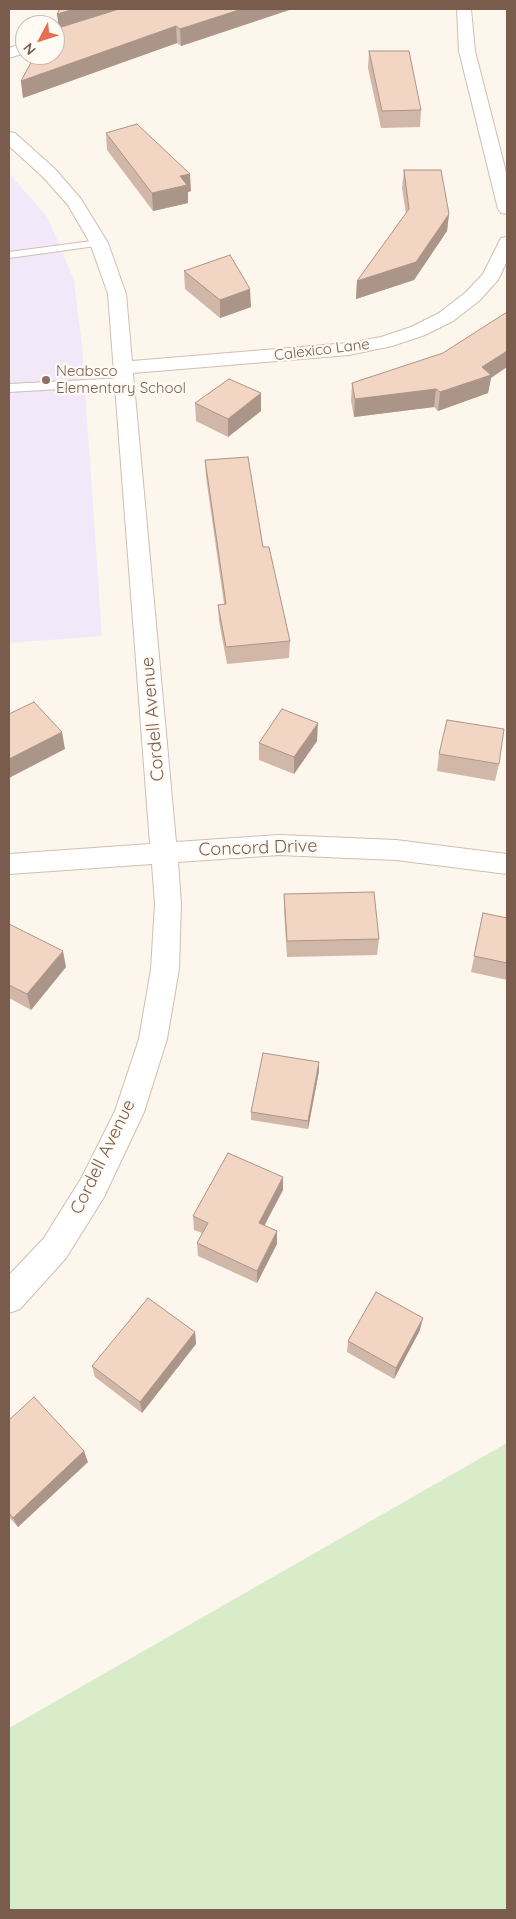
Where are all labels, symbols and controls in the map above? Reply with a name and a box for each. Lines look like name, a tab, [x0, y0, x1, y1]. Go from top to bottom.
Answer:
north arrow	[15, 15, 65, 65]
text: N	[19, 39, 39, 59]
street label: Calexico Lane	[273, 335, 371, 365]
place label: Neabsco Elementary School	[56, 362, 186, 397]
marker: Neabsco Elementary School	[40, 374, 52, 386]
street label: Cordell Avenue	[137, 656, 169, 782]
street label: Concord Drive	[198, 835, 318, 861]
street label: Cordell Avenue	[66, 1096, 140, 1218]

